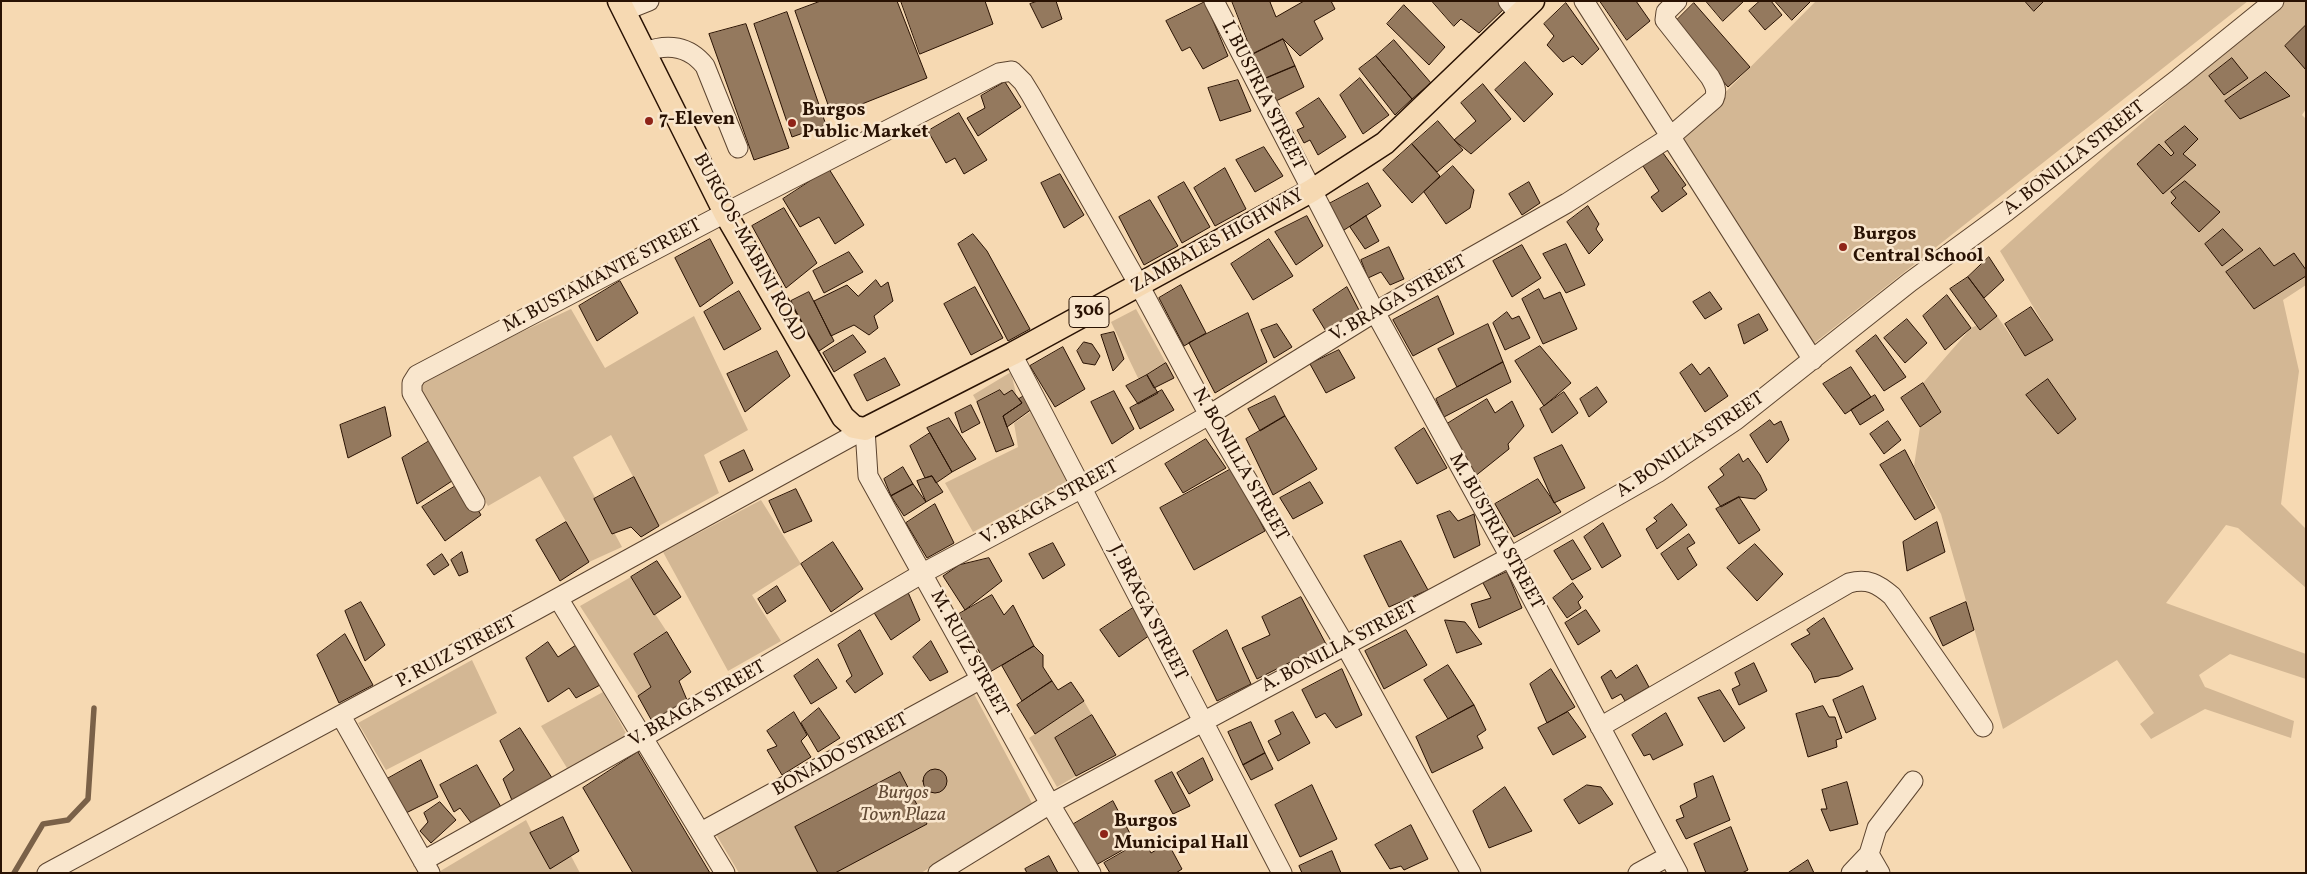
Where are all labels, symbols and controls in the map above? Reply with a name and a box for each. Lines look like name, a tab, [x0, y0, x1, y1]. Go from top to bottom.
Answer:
street label: I. BUSTRIA STREET	[1215, 18, 1309, 174]
street label: A. BONILLA STREET	[2000, 97, 2150, 221]
place label: Burgos Public Market	[802, 101, 928, 145]
place label: 7-Eleven	[659, 110, 735, 132]
marker: 7-Eleven	[643, 115, 655, 127]
marker: Burgos Public Market	[786, 117, 798, 129]
street label: BURGOS-MABINI ROAD	[687, 150, 809, 346]
street label: ZAMBALES HIGHWAY	[1128, 185, 1308, 299]
street label: M. BUSTAMANTE STREET	[500, 215, 706, 339]
place label: Burgos Central School	[1853, 225, 1984, 269]
marker: Burgos Central School	[1837, 241, 1849, 253]
street label: V. BRAGA STREET	[1326, 252, 1472, 348]
road number: 306	[1069, 296, 1109, 328]
street label: N. BONILLA STREET	[1186, 384, 1292, 546]
street label: A. BONILLA STREET	[1613, 388, 1769, 504]
street label: M. BUSTRIA STREET	[1443, 450, 1547, 614]
street label: V. BRAGA STREET	[977, 457, 1123, 551]
street label: J. BRAGA STREET	[1103, 541, 1191, 685]
street label: M. RUIZ STREET	[924, 587, 1012, 721]
street label: A. BONILLA STREET	[1258, 597, 1422, 699]
street label: P. RUIZ STREET	[393, 612, 521, 694]
street label: V. BRAGA STREET	[625, 657, 771, 753]
street label: BONADO STREET	[769, 709, 913, 803]
park label: Burgos Town Plaza	[860, 784, 946, 828]
place label: Burgos Municipal Hall	[1114, 812, 1249, 856]
marker: Burgos Municipal Hall	[1098, 828, 1110, 840]

